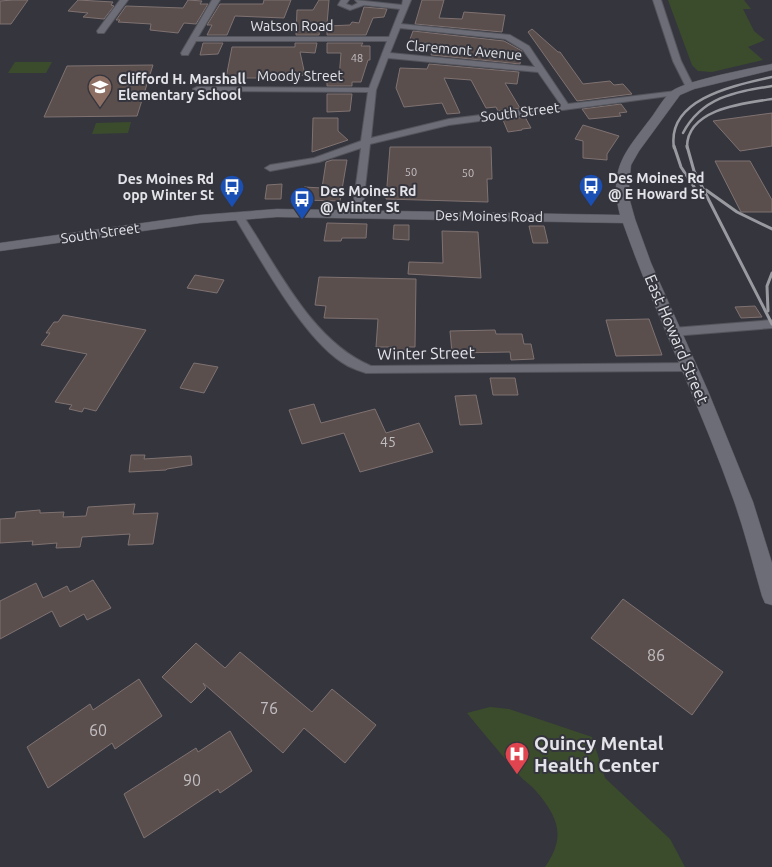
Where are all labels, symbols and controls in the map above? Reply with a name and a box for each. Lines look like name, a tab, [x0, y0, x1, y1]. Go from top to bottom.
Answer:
street label: Watson Road	[250, 18, 334, 34]
street label: Claremont Avenue	[405, 37, 523, 63]
house number: 48	[351, 52, 363, 64]
street label: Moody Street	[257, 68, 343, 84]
place label: Clifford H. Marshall Elementary School	[118, 71, 246, 103]
school or university icon: Clifford H. Marshall Elementary School	[87, 74, 113, 108]
street label: South Street	[480, 99, 561, 125]
house number: 50	[405, 166, 417, 178]
house number: 50	[462, 167, 474, 179]
place label: Des Moines Rd @ E Howard St	[608, 170, 705, 202]
place label: Des Moines Rd opp Winter St	[118, 171, 214, 203]
bus stop icon: Des Moines Rd @ E Howard St	[578, 173, 604, 207]
bus stop icon: Des Moines Rd opp Winter St	[219, 174, 245, 208]
place label: Des Moines Rd @ Winter St	[320, 183, 416, 215]
bus stop icon: Des Moines Rd @ Winter St	[289, 186, 315, 220]
street label: Des Moines Road	[435, 207, 543, 225]
street label: South Street	[60, 219, 141, 246]
street label: East Howard Street	[642, 272, 713, 407]
street label: Winter Street	[377, 343, 476, 363]
house number: 45	[380, 434, 396, 450]
house number: 86	[647, 646, 665, 664]
house number: 76	[260, 699, 278, 717]
house number: 60	[89, 721, 107, 739]
place label: Quincy Mental Health Center	[534, 732, 664, 776]
hospital icon: Quincy Mental Health Center	[504, 741, 530, 775]
house number: 90	[183, 771, 201, 789]

